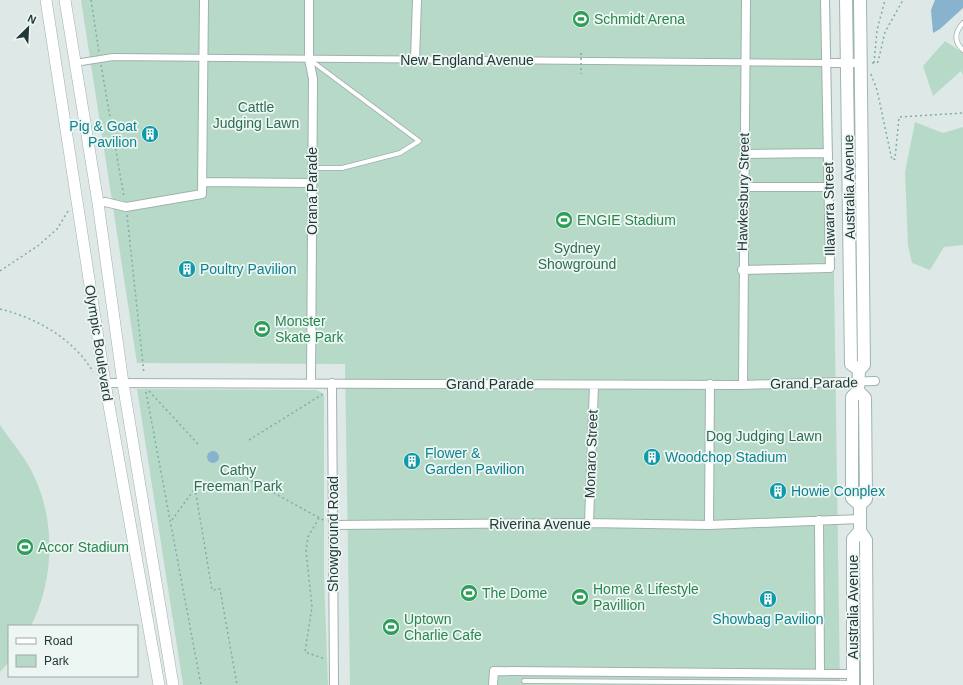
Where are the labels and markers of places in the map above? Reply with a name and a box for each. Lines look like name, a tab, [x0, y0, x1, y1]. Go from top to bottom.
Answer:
sports icon: Schmidt Arena	[571, 9, 591, 29]
place label: Schmidt Arena	[594, 11, 685, 27]
place label: Pig & Goat Pavilion	[69, 118, 137, 150]
building icon: Pig & Goat Pavilion	[140, 124, 160, 144]
sports icon: ENGIE Stadium	[554, 210, 574, 230]
place label: ENGIE Stadium	[577, 212, 676, 228]
building icon: Poultry Pavilion	[177, 259, 197, 279]
place label: Poultry Pavilion	[200, 261, 297, 277]
place label: Monster Skate Park	[275, 313, 344, 345]
sports icon: Monster Skate Park	[252, 319, 272, 339]
place label: Flower & Garden Pavilion	[425, 445, 525, 477]
building icon: Woodchop Stadium	[642, 447, 662, 467]
place label: Woodchop Stadium	[665, 449, 787, 465]
building icon: Flower & Garden Pavilion	[402, 451, 422, 471]
building icon: Howie Conplex	[768, 481, 788, 501]
place label: Howie Conplex	[791, 483, 885, 499]
sports icon: Accor Stadium	[15, 537, 35, 557]
place label: Accor Stadium	[38, 539, 129, 555]
place label: Home & Lifestyle Pavillion	[593, 581, 699, 613]
sports icon: The Dome	[459, 583, 479, 603]
place label: The Dome	[482, 585, 548, 601]
sports icon: Home & Lifestyle Pavillion	[570, 587, 590, 607]
building icon: Showbag Pavilion	[758, 589, 778, 609]
place label: Uptown Charlie Cafe	[404, 611, 482, 643]
place label: Showbag Pavilion	[712, 611, 824, 627]
sports icon: Uptown Charlie Cafe	[381, 617, 401, 637]

